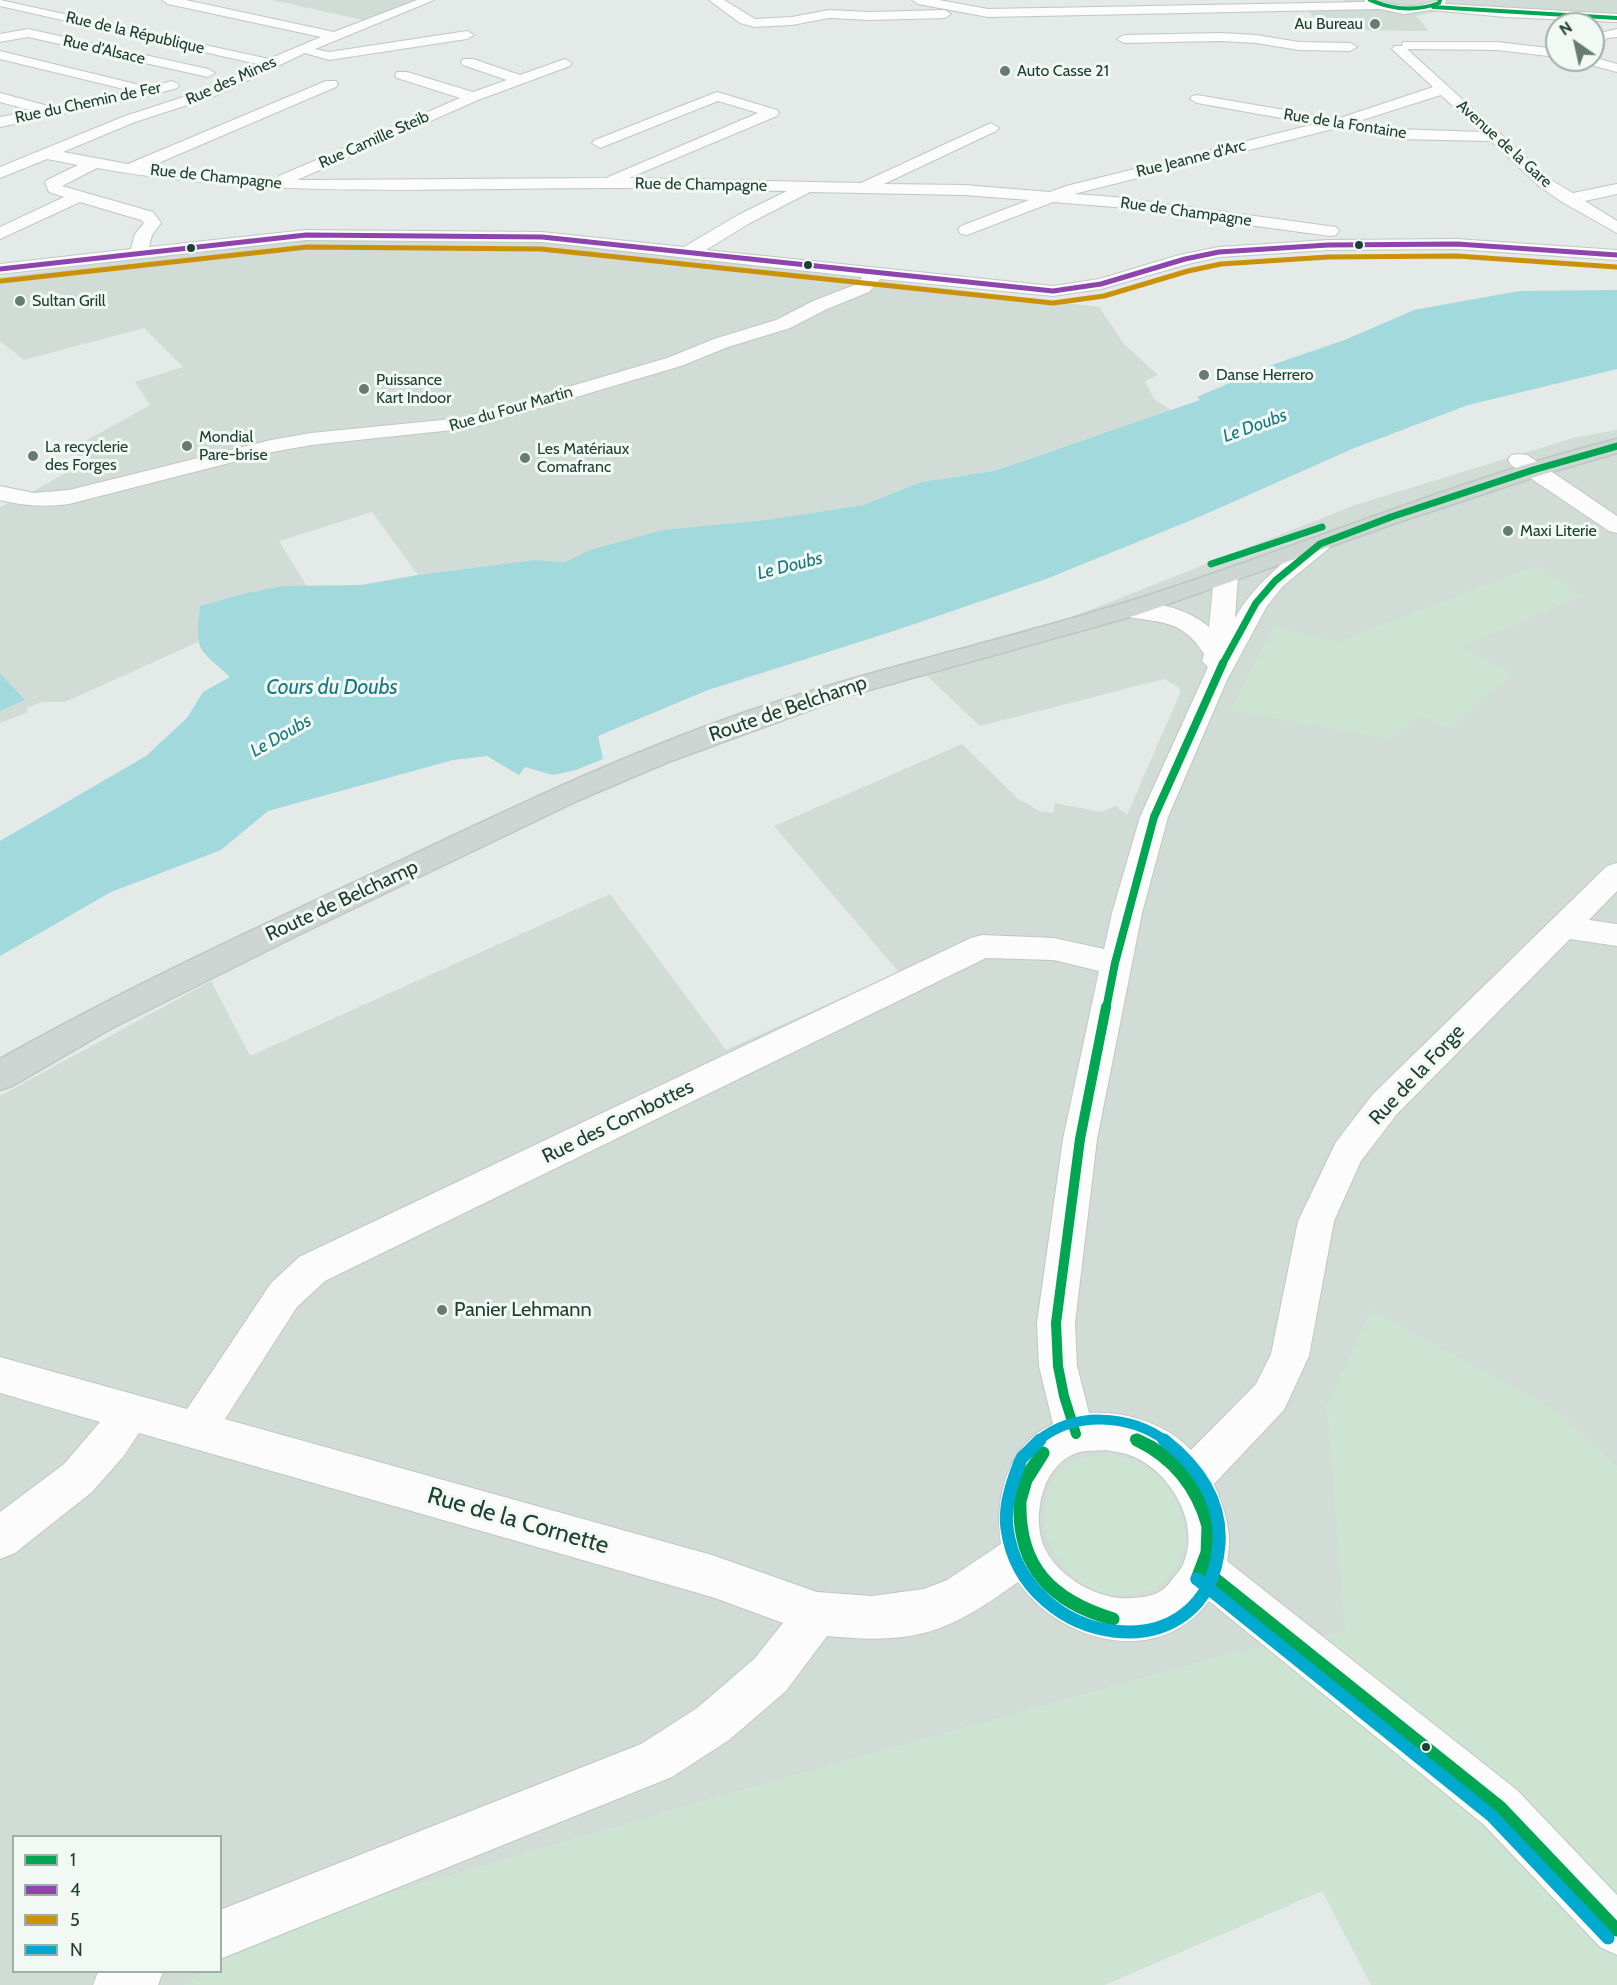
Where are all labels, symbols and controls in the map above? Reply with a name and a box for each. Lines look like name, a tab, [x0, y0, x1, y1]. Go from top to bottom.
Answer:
street label: Rue de la République	[64, 8, 206, 58]
north arrow	[1545, 12, 1605, 72]
place label: Au Bureau	[1294, 14, 1363, 34]
marker: Au Bureau	[1368, 17, 1382, 31]
text: N	[1556, 17, 1576, 39]
street label: Rue d'Alsace	[61, 31, 147, 69]
street label: Rue des Mines	[183, 53, 279, 109]
place label: Auto Casse 21	[1017, 61, 1109, 81]
marker: Auto Casse 21	[998, 64, 1012, 78]
street label: Rue du Chemin de Fer	[13, 78, 163, 128]
street label: Avenue de la Gare	[1452, 96, 1556, 192]
street label: Rue de la Fontaine	[1282, 105, 1408, 143]
street label: Rue Camille Steib	[316, 107, 432, 173]
street label: Rue Jeanne d'Arc	[1134, 136, 1248, 182]
street label: Rue de Champagne	[149, 161, 283, 193]
street label: Rue de Champagne	[635, 174, 767, 196]
street label: Rue de Champagne	[1119, 193, 1253, 231]
unlabelled marker	[1353, 239, 1365, 251]
unlabelled marker	[185, 242, 197, 254]
unlabelled marker	[802, 259, 814, 271]
place label: Sultan Grill	[32, 291, 106, 311]
marker: Sultan Grill	[13, 294, 27, 308]
place label: Danse Herrero	[1216, 365, 1314, 385]
marker: Danse Herrero	[1197, 368, 1211, 382]
place label: Puissance Kart Indoor	[376, 370, 451, 408]
marker: Puissance Kart Indoor	[357, 382, 371, 396]
street label: Rue du Four Martin	[447, 382, 575, 436]
water label: Le Doubs	[1220, 404, 1290, 448]
place label: Mondial Pare-brise	[199, 427, 268, 465]
place label: La recyclerie des Forges	[45, 437, 128, 475]
marker: Mondial Pare-brise	[180, 439, 194, 453]
place label: Les Matériaux Comafranc	[537, 439, 629, 477]
marker: La recyclerie des Forges	[26, 449, 40, 463]
marker: Les Matériaux Comafranc	[518, 451, 532, 465]
place label: Maxi Literie	[1520, 521, 1597, 541]
marker: Maxi Literie	[1501, 524, 1515, 538]
water label: Le Doubs	[755, 547, 825, 585]
street label: Route de Belchamp	[706, 671, 870, 747]
water label: Cours du Doubs	[266, 675, 398, 701]
water label: Le Doubs	[247, 710, 315, 762]
street label: Route de Belchamp	[262, 855, 422, 947]
street label: Rue de la Forge	[1364, 1020, 1470, 1130]
street label: Rue des Combottes	[538, 1075, 698, 1169]
place label: Panier Lehmann	[454, 1298, 592, 1322]
marker: Panier Lehmann	[435, 1303, 449, 1317]
street label: Rue de la Cornette	[424, 1481, 612, 1561]
unlabelled marker	[1420, 1741, 1432, 1753]
legend	[12, 1835, 222, 1973]
text: 1	[70, 1849, 76, 1871]
text: 4	[70, 1879, 80, 1901]
text: 5	[70, 1909, 80, 1931]
text: N	[70, 1939, 83, 1961]

